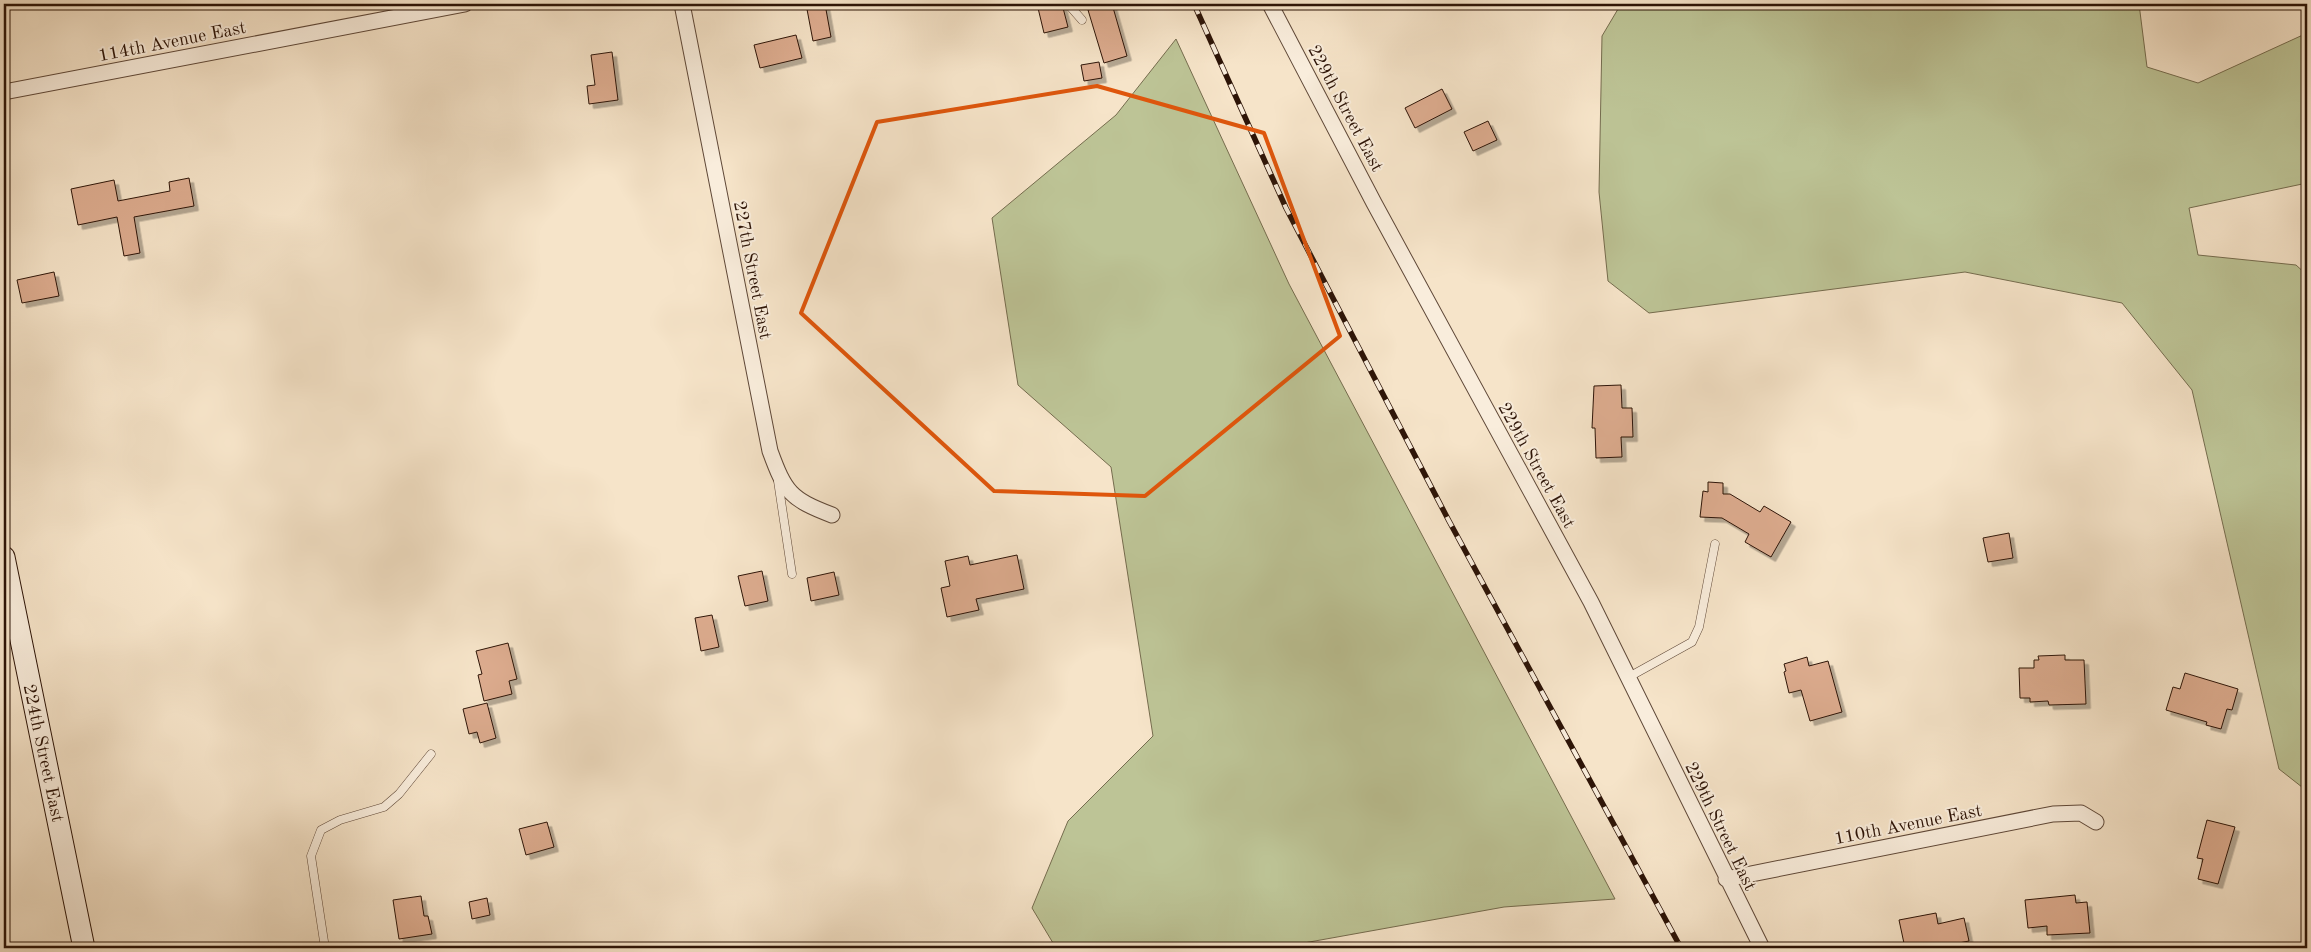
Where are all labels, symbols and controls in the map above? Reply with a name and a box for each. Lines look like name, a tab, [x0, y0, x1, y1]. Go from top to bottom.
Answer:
street label: 114th Avenue East	[97, 19, 248, 65]
street label: 229th Street East	[1304, 42, 1386, 175]
street label: 227th Street East	[730, 199, 774, 341]
street label: 229th Street East	[1494, 400, 1578, 531]
street label: 224th Street East	[20, 683, 66, 824]
street label: 229th Street East	[1681, 759, 1759, 894]
street label: 110th Avenue East	[1833, 802, 1984, 848]

